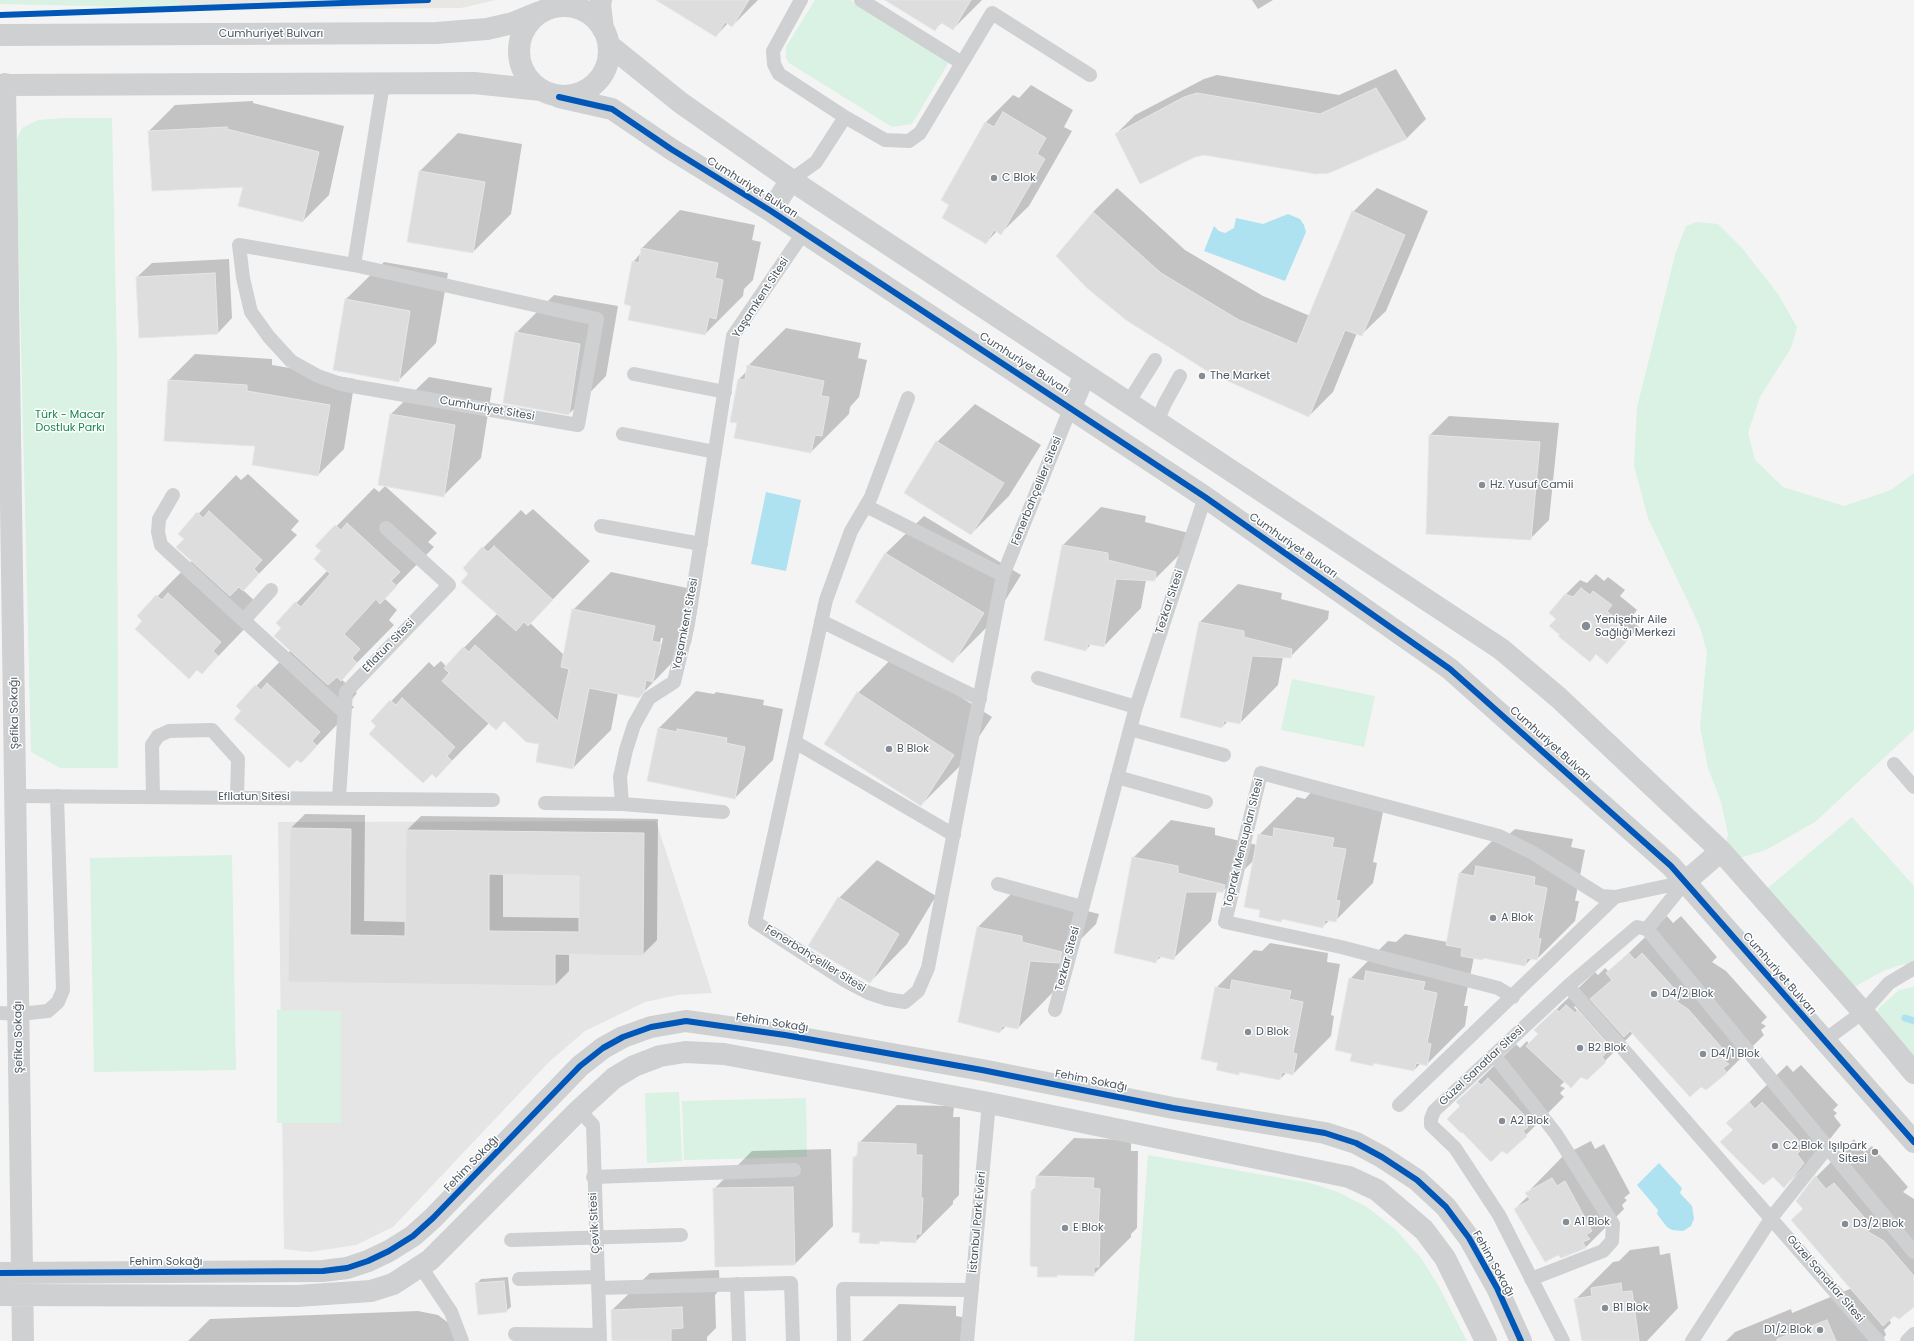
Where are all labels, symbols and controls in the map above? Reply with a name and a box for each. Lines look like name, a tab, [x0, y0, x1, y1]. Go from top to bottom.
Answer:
street label: Cumhuriyet Bulvarı	[219, 27, 323, 41]
street label: Cumhuriyet Bulvarı	[704, 155, 800, 221]
place label: C Blok	[1002, 171, 1036, 185]
marker: C Blok	[989, 173, 999, 183]
street label: Yaşamkent Sitesi	[730, 255, 792, 341]
street label: Cumhuriyet Bulvarı	[977, 330, 1071, 398]
place label: The Market	[1210, 369, 1270, 383]
marker: The Market	[1197, 371, 1207, 381]
street label: Cumhuriyet Sitesi	[439, 394, 535, 424]
park label: Türk - Macar Dostluk Parkı	[35, 408, 105, 434]
street label: Fenerbahçeliler Sitesi	[1009, 435, 1065, 547]
place label: Hz. Yusuf Camii	[1490, 478, 1573, 492]
marker: Hz. Yusuf Camii	[1477, 480, 1487, 490]
street label: Cumhuriyet Bulvarı	[1246, 511, 1340, 581]
street label: Tezkar Sitesi	[1153, 568, 1187, 636]
street label: Yaşamkent Sitesi	[671, 577, 701, 671]
place label: Yenişehir Aile Sağlığı Merkezi	[1595, 613, 1675, 639]
street label: Eflatun Sitesi	[360, 617, 418, 675]
marker: Yenişehir Aile Sağlığı Merkezi	[1580, 620, 1592, 632]
street label: Şefika Sokağı	[8, 677, 22, 749]
street label: Cumhuriyet Bulvarı	[1507, 704, 1593, 784]
place label: B Blok	[897, 742, 929, 756]
marker: B Blok	[884, 744, 894, 754]
street label: Toprak Mensupları Sitesi	[1222, 777, 1266, 909]
street label: Efllatun Sitesi	[218, 790, 290, 804]
place label: A Blok	[1501, 911, 1534, 925]
marker: A Blok	[1488, 913, 1498, 923]
street label: Fenerbahçeliler Sitesi	[762, 923, 868, 995]
street label: Tezkar Sitesi	[1053, 925, 1083, 993]
street label: Cumhuriyet Bulvarı	[1740, 930, 1818, 1018]
place label: D4/2 Blok	[1662, 987, 1713, 1001]
marker: D4/2 Blok	[1649, 989, 1659, 999]
street label: Şefika Sokağı	[12, 1001, 26, 1073]
street label: Fehim Sokağı	[735, 1011, 809, 1035]
street label: Güzel Sanatlar Sitesi	[1437, 1023, 1527, 1109]
place label: D Blok	[1256, 1025, 1289, 1039]
marker: D Blok	[1243, 1027, 1253, 1037]
place label: B2 Blok	[1588, 1041, 1626, 1055]
marker: B2 Blok	[1575, 1043, 1585, 1053]
place label: D4/1 Blok	[1711, 1047, 1760, 1061]
marker: D4/1 Blok	[1698, 1049, 1708, 1059]
street label: Fehim Sokağı	[1054, 1068, 1128, 1094]
place label: A2 Blok	[1510, 1114, 1549, 1128]
marker: A2 Blok	[1497, 1116, 1507, 1126]
street label: Fehim Sokağı	[442, 1133, 502, 1195]
place label: C2 Blok	[1783, 1139, 1823, 1153]
place label: Işılpark Sitesi	[1829, 1139, 1867, 1165]
marker: C2 Blok	[1770, 1141, 1780, 1151]
marker: Işılpark Sitesi	[1870, 1147, 1880, 1157]
street label: İstanbul Park Evleri	[967, 1171, 989, 1273]
street label: Çevik Sitesi	[587, 1192, 603, 1254]
place label: A1 Blok	[1574, 1215, 1610, 1229]
marker: A1 Blok	[1561, 1217, 1571, 1227]
place label: D3/2 Blok	[1853, 1217, 1904, 1231]
marker: D3/2 Blok	[1840, 1219, 1850, 1229]
place label: E Blok	[1073, 1221, 1104, 1235]
marker: E Blok	[1060, 1223, 1070, 1233]
street label: Fehim Sokağı	[1470, 1229, 1516, 1299]
street label: Güzel Sanatlar Sitesi	[1784, 1233, 1866, 1325]
street label: Fehim Sokağı	[129, 1255, 203, 1269]
place label: B1 Blok	[1613, 1301, 1648, 1315]
marker: B1 Blok	[1600, 1303, 1610, 1313]
place label: D1/2 Blok	[1764, 1323, 1812, 1337]
marker: D1/2 Blok	[1815, 1325, 1825, 1335]

